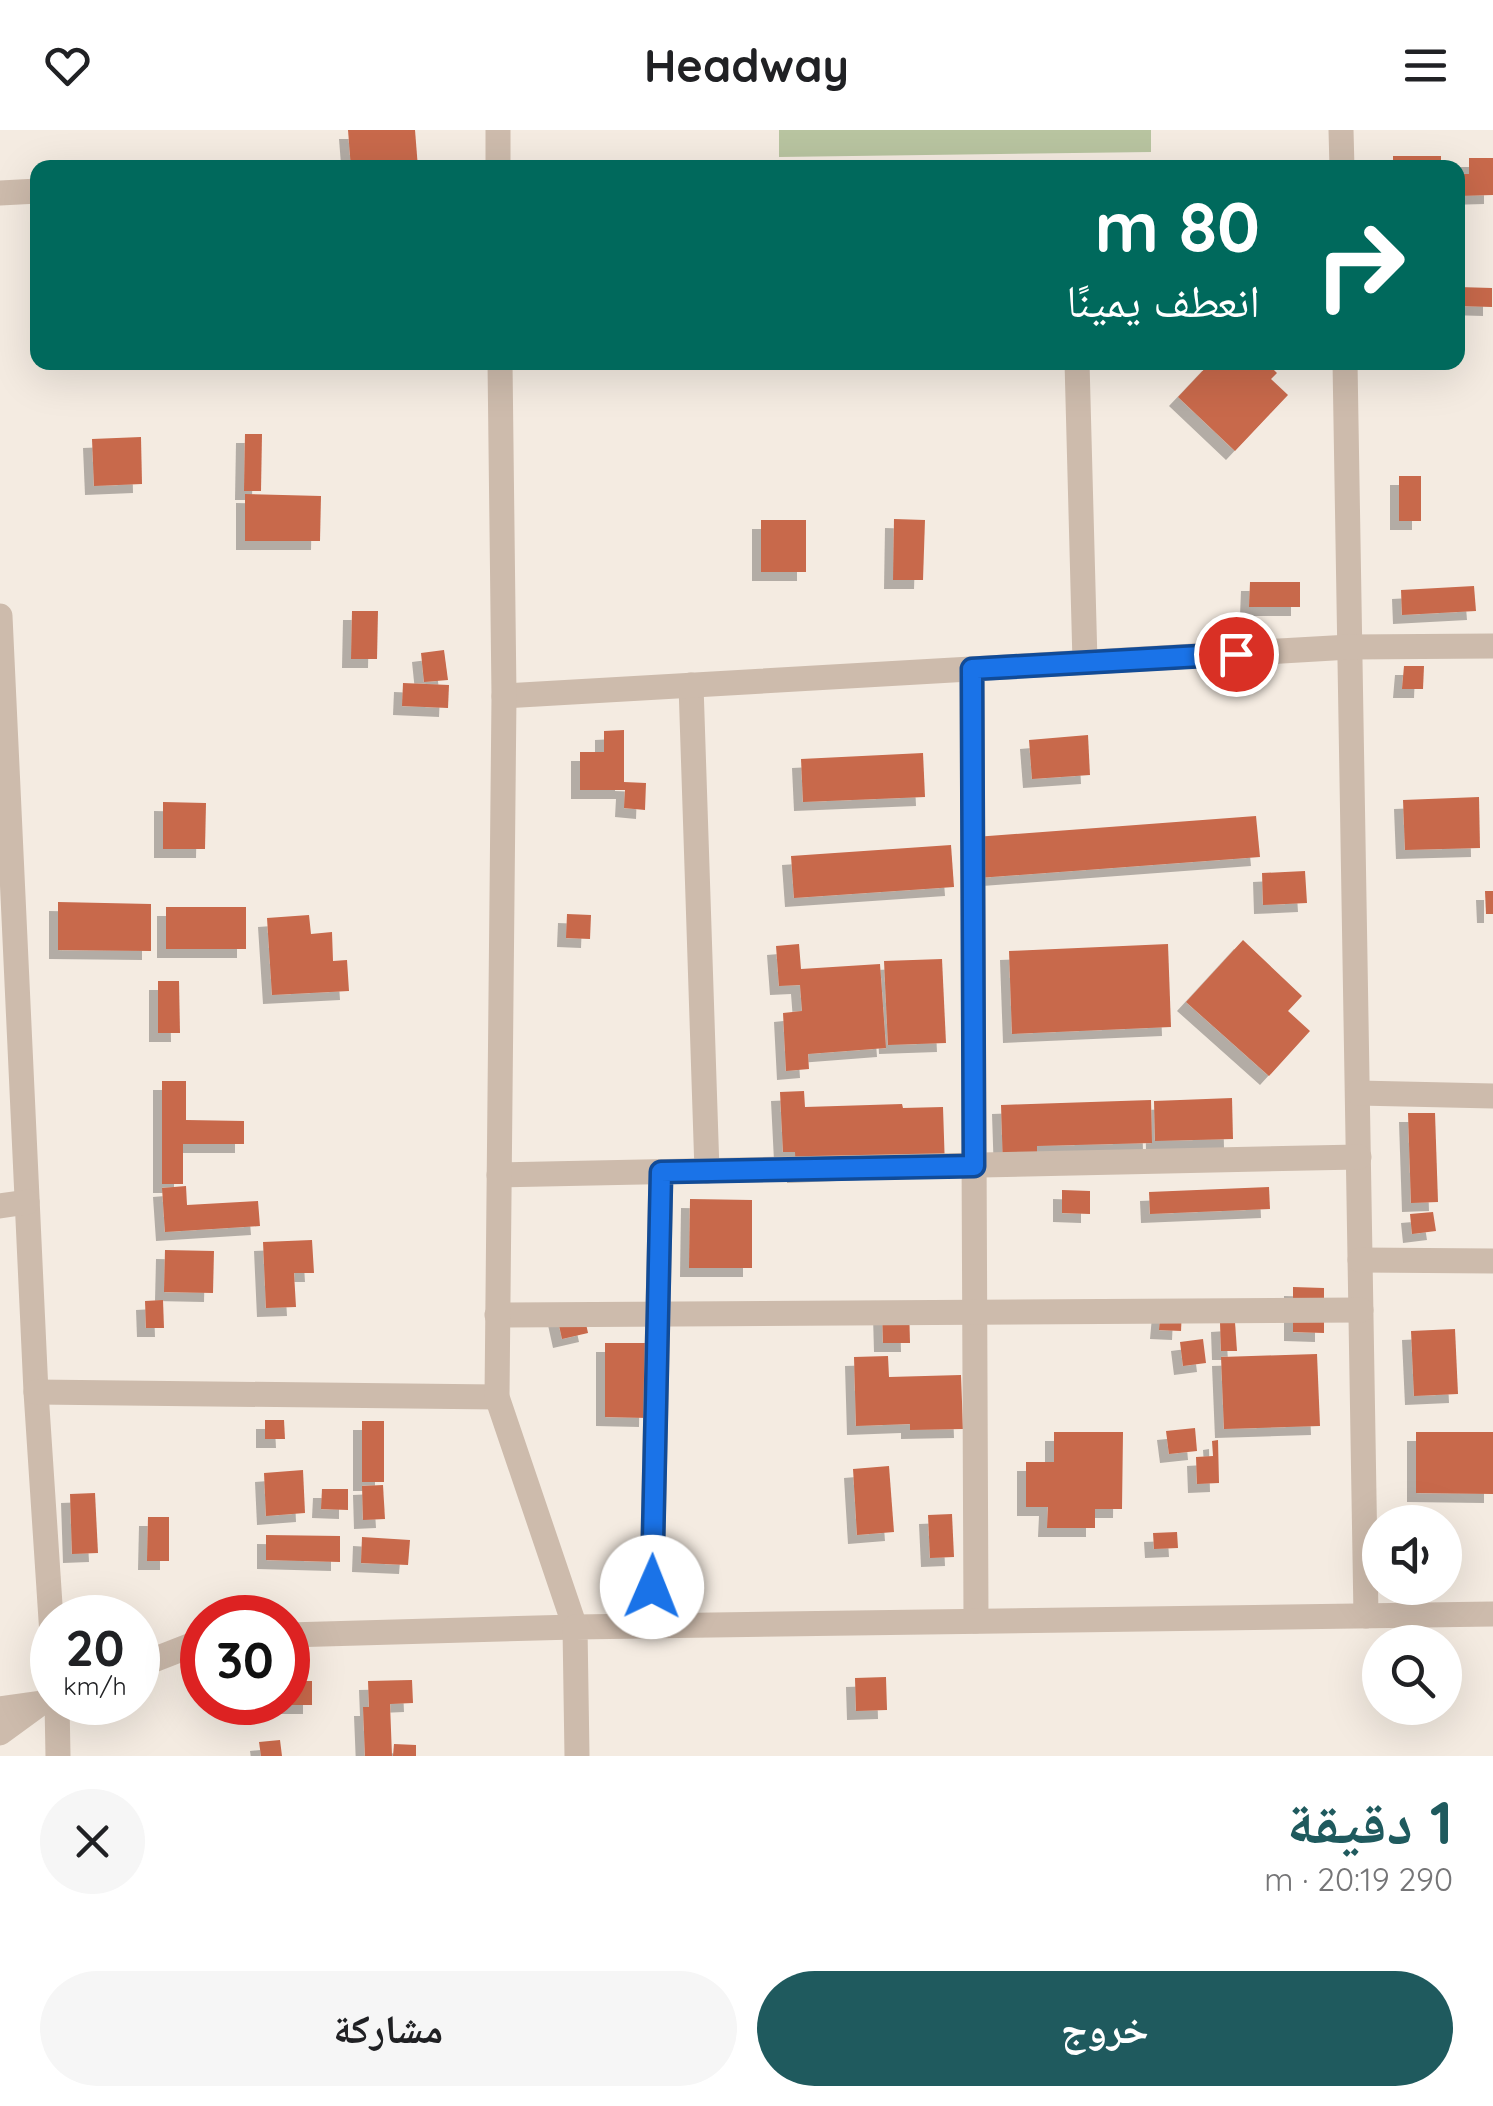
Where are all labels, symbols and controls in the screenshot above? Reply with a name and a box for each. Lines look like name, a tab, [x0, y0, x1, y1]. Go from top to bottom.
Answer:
text: Headway	[644, 37, 849, 93]
icon: heart	[40, 38, 95, 93]
icon: menu	[1398, 38, 1453, 93]
text: 80 m	[1095, 182, 1260, 270]
icon: right	[1295, 200, 1425, 330]
text: انعطف يمينًا	[1066, 272, 1260, 328]
pin	[1194, 612, 1279, 697]
icon: arrive	[1209, 627, 1264, 682]
map controls	[1362, 1505, 1462, 1725]
button: sound	[1362, 1505, 1462, 1605]
position arrow	[600, 1535, 704, 1639]
speed limit sign: 30	[180, 1595, 310, 1725]
text: 20	[65, 1616, 125, 1679]
button: search	[1362, 1625, 1462, 1725]
text: km/h	[63, 1670, 127, 1701]
text: 1 دقيقة	[1287, 1784, 1453, 1859]
button: close	[40, 1789, 145, 1894]
text: 290 m · 20:19	[1264, 1859, 1453, 1899]
button: مشاركة	[40, 1971, 737, 2086]
button: خروج	[757, 1971, 1453, 2086]

